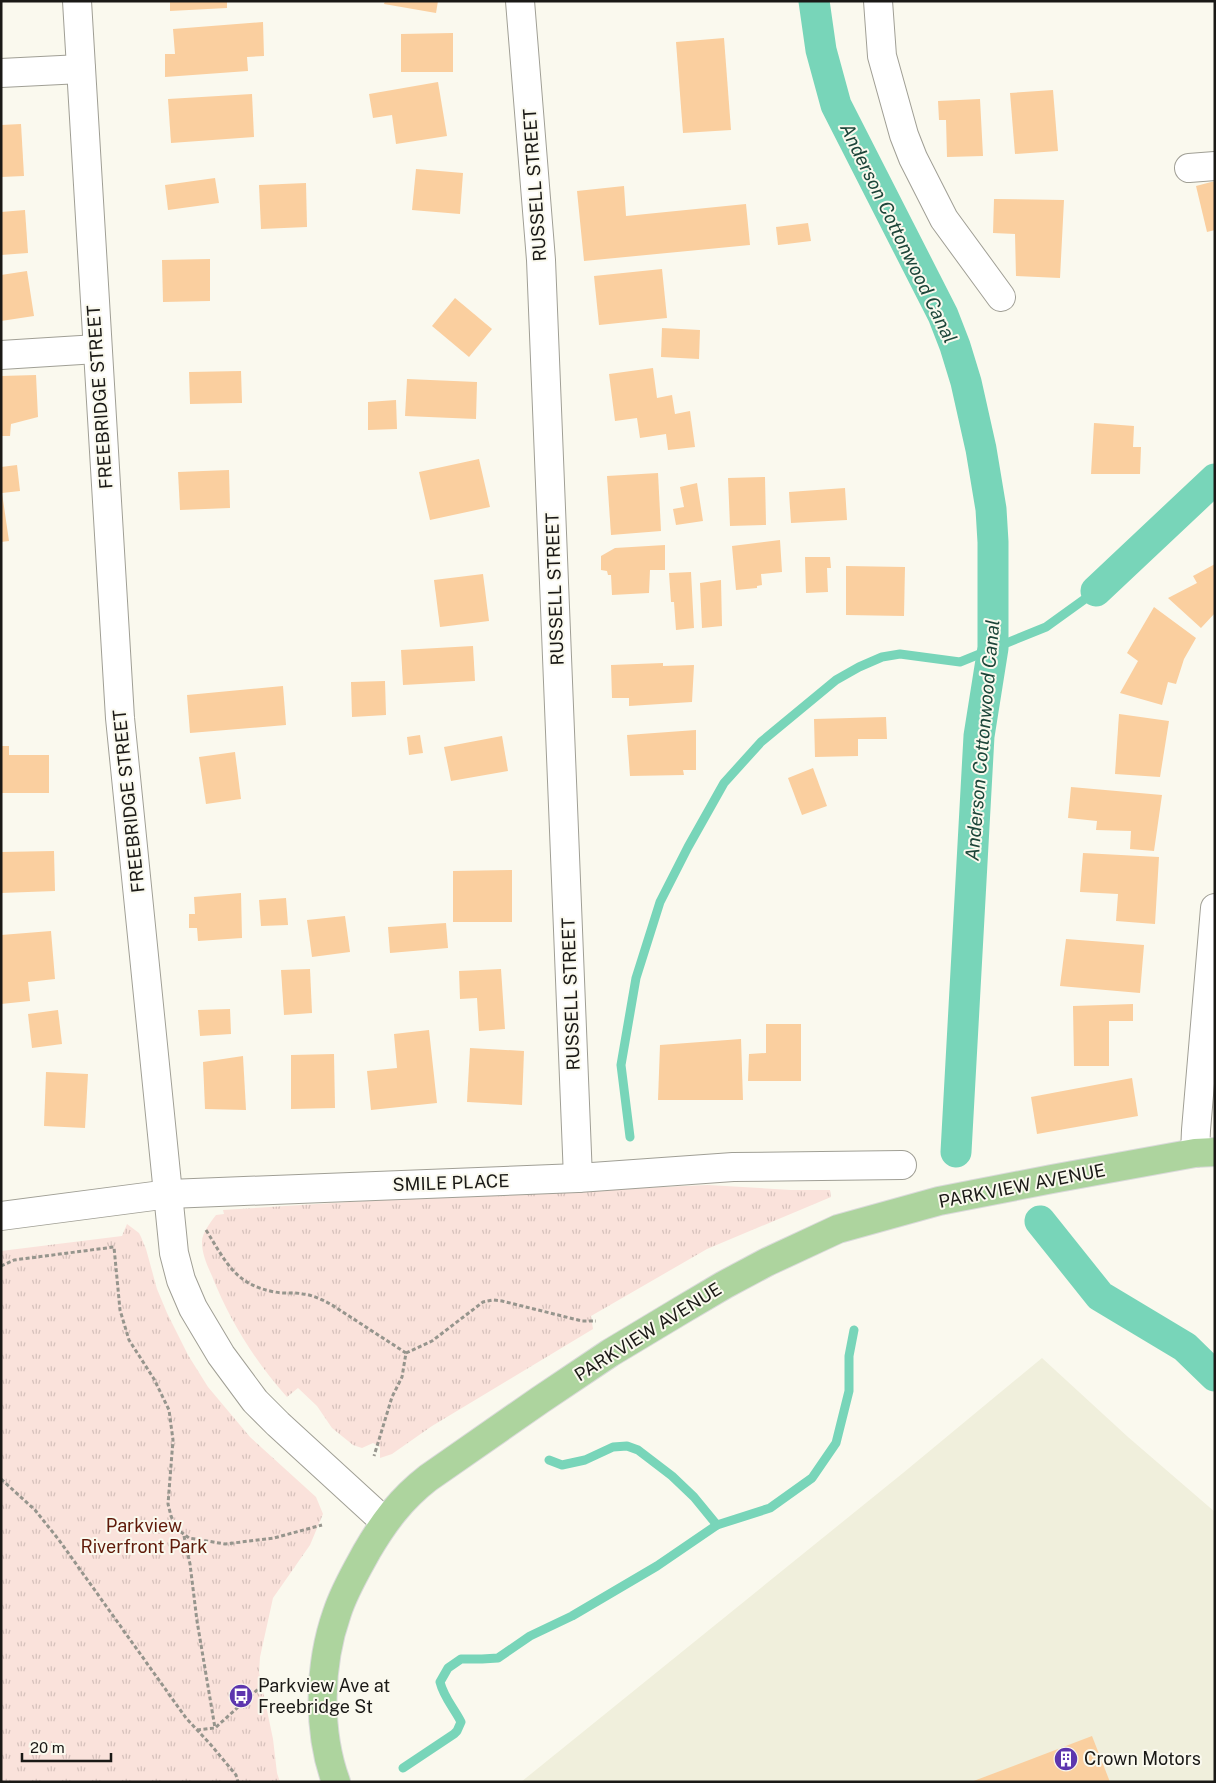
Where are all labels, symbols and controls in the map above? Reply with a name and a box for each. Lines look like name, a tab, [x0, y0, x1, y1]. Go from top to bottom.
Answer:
street label: RUSSELL STREET	[519, 108, 550, 262]
water label: Anderson Cottonwood Canal	[836, 119, 962, 347]
street label: FREEBRIDGE STREET	[83, 304, 116, 490]
street label: RUSSELL STREET	[541, 512, 568, 666]
water label: Anderson Cottonwood Canal	[960, 619, 1004, 861]
street label: FREEBRIDGE STREET	[108, 708, 149, 894]
street label: RUSSELL STREET	[557, 917, 584, 1071]
street label: PARKVIEW AVENUE	[937, 1159, 1107, 1212]
street label: SMILE PLACE	[392, 1170, 510, 1195]
street label: PARKVIEW AVENUE	[570, 1278, 725, 1385]
park label: Parkview Riverfront Park	[81, 1515, 207, 1557]
place label: Parkview Ave at Freebridge St	[258, 1675, 390, 1717]
bus stop icon: Parkview Ave at Freebridge St	[228, 1683, 254, 1709]
scale bar	[22, 1730, 111, 1762]
text: 20 m	[30, 1739, 65, 1756]
building icon: Crown Motors	[1053, 1746, 1079, 1772]
place label: Crown Motors	[1084, 1748, 1201, 1769]

